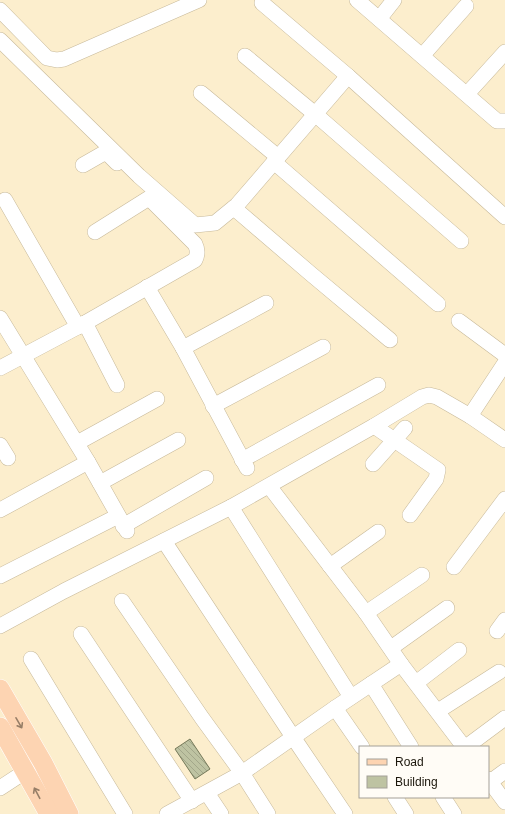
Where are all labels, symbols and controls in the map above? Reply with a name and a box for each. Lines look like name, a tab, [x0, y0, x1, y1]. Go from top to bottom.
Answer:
one-way arrow	[16, 717, 24, 729]
legend	[359, 746, 489, 798]
text: Road	[395, 755, 424, 769]
text: Building	[395, 775, 438, 789]
one-way arrow	[33, 787, 40, 799]

